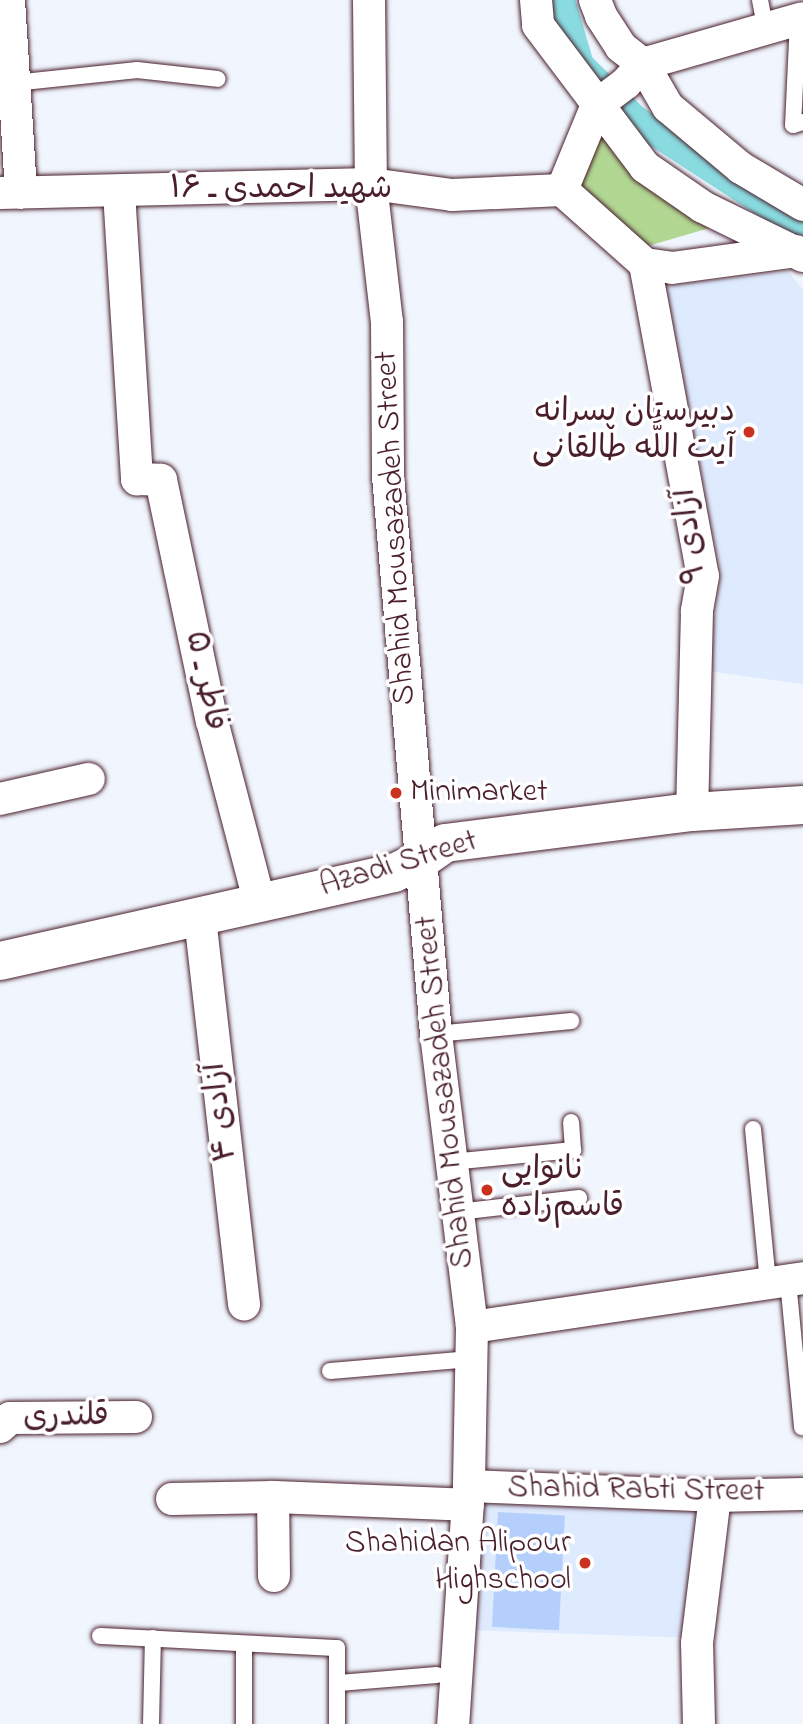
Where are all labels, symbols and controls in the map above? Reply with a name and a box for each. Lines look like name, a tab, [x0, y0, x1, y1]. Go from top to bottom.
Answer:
street label: شهید احمدی ـ ۱۶	[170, 171, 392, 209]
street label: Shahid Mousazadeh Street	[369, 350, 425, 706]
place label: دبیرستان پسرانه آیت اللَّه طالقانی	[532, 395, 735, 470]
marker: دبیرستان پسرانه آیت اللَّه طالقانی	[741, 424, 757, 440]
street label: آزادی ۹	[667, 486, 717, 586]
street label: فاطر ـ ۵	[175, 628, 233, 734]
place label: Minimarket	[410, 774, 548, 812]
marker: Minimarket	[388, 785, 404, 801]
street label: Azadi Street	[316, 823, 482, 907]
street label: Shahid Mousazadeh Street	[408, 914, 484, 1270]
street label: آزادی ۴	[197, 1060, 247, 1164]
place label: نانوایی قاسم‌زاده	[501, 1153, 624, 1228]
marker: نانوایی قاسم‌زاده	[479, 1182, 495, 1198]
street label: قلندری	[23, 1398, 109, 1438]
street label: Shahid Rabti Street	[507, 1470, 765, 1512]
place label: Shahidan Alipour Highschool	[345, 1526, 571, 1601]
marker: Shahidan Alipour Highschool	[577, 1555, 593, 1571]

